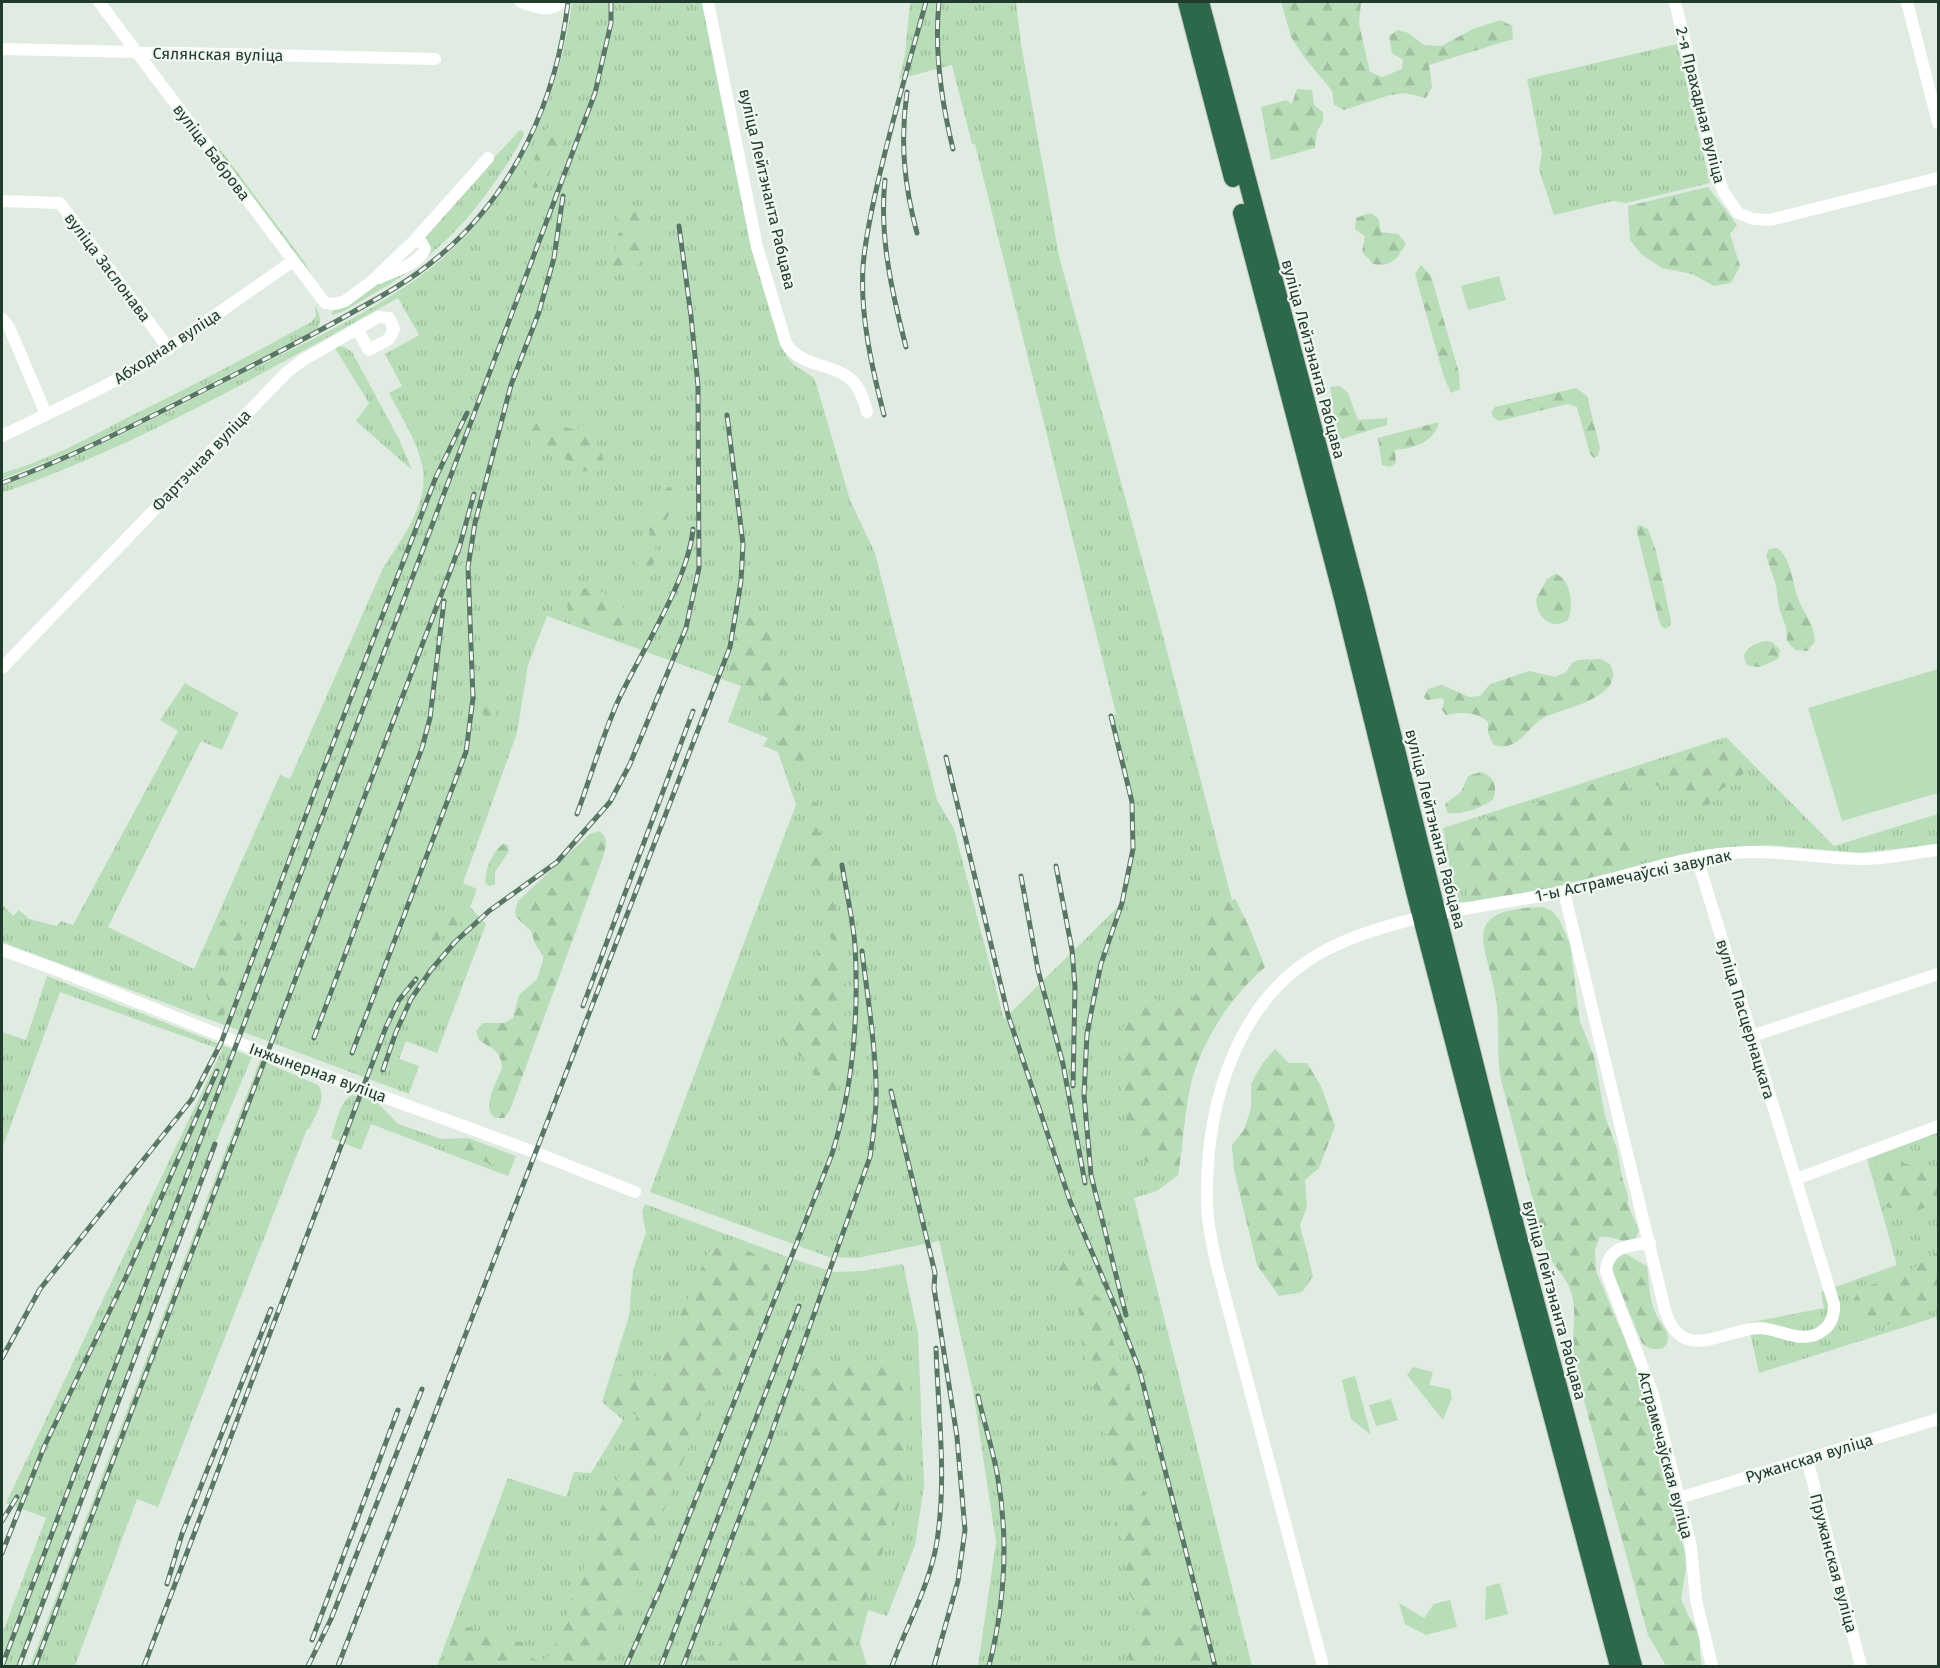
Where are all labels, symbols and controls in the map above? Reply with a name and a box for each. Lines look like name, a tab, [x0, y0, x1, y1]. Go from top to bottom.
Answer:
street label: 2-я Прахадная вуліца	[1672, 25, 1729, 185]
street label: Сялянская вуліца	[152, 44, 284, 65]
street label: вуліца Лейтэнанта Рабцава	[735, 87, 800, 291]
street label: вуліца Баброва	[169, 100, 254, 204]
street label: вуліца Заслонава	[60, 209, 155, 326]
street label: вуліца Лейтэнанта Рабцава	[1278, 257, 1349, 461]
street label: Абходная вуліца	[110, 305, 224, 388]
street label: Фартэчная вуліца	[148, 406, 255, 515]
street label: вуліца Лейтэнанта Рабцава	[1401, 727, 1470, 931]
street label: 1-ы Астрамечаўскі завулак	[1533, 845, 1734, 906]
street label: вуліца Пасцернацкага	[1712, 937, 1779, 1101]
street label: Інжынерная вуліца	[247, 1039, 389, 1106]
street label: вуліца Лейтэнанта Рабцава	[1519, 1198, 1590, 1402]
street label: Астрамечаўская вуліца	[1634, 1369, 1697, 1541]
street label: Ружанская вуліца	[1743, 1430, 1875, 1487]
street label: Пружанская вуліца	[1806, 1491, 1861, 1635]

